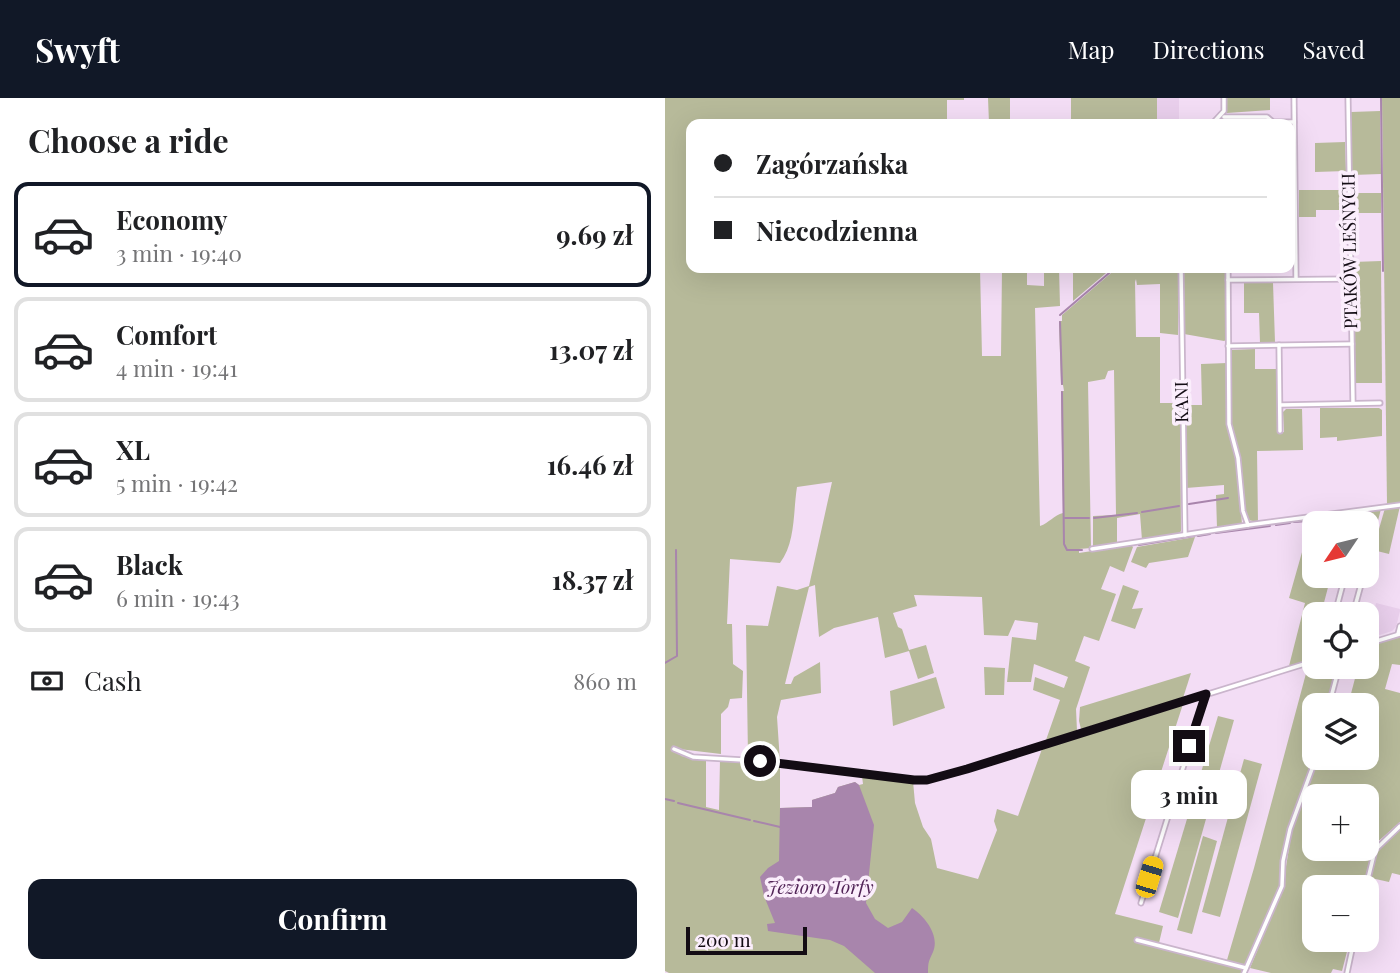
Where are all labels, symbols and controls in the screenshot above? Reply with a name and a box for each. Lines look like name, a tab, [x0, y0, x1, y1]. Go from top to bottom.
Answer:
text: Swyft	[35, 27, 120, 71]
text: Map	[1068, 33, 1114, 65]
text: Directions	[1152, 33, 1265, 65]
text: Saved	[1303, 33, 1365, 65]
text: Choose a ride	[28, 118, 229, 161]
text: Zagórzańska	[756, 146, 908, 181]
street label: PTAKÓW LEŚNYCH	[1336, 173, 1362, 329]
text: Economy	[116, 202, 227, 237]
icon: car	[32, 203, 95, 266]
text: Niecodzienna	[756, 213, 918, 248]
text: 9.69 zł	[556, 217, 633, 252]
text: 3 min · 19:40	[116, 237, 242, 268]
text: Comfort	[116, 317, 217, 352]
icon: car	[32, 318, 95, 381]
text: 13.07 zł	[549, 332, 633, 367]
text: 4 min · 19:41	[116, 352, 238, 383]
street label: KANI	[1169, 381, 1193, 423]
text: XL	[116, 432, 150, 467]
icon: car	[32, 433, 95, 496]
text: 16.46 zł	[547, 447, 633, 482]
text: 5 min · 19:42	[116, 467, 238, 498]
north arrow	[1302, 511, 1379, 588]
map controls	[1302, 511, 1379, 952]
text: Black	[116, 547, 183, 582]
icon: car	[32, 548, 95, 611]
text: 18.37 zł	[552, 562, 633, 597]
text: 6 min · 19:43	[116, 582, 240, 613]
button: locate	[1302, 602, 1379, 679]
icon: cash	[28, 662, 66, 700]
text: Cash	[84, 663, 142, 698]
text: 860 m	[573, 665, 637, 696]
button: layers	[1302, 693, 1379, 770]
route end	[1173, 730, 1205, 762]
route start	[744, 745, 776, 777]
callout: 3 min	[1131, 770, 1247, 820]
text: 3 min	[1160, 779, 1218, 810]
button: +	[1302, 784, 1379, 861]
car	[1133, 854, 1166, 900]
water label: Jezioro Torfy	[766, 873, 874, 899]
button: −	[1302, 875, 1379, 952]
button: Confirm	[28, 879, 637, 959]
scale bar	[686, 924, 807, 956]
text: 200 m	[697, 926, 751, 952]

